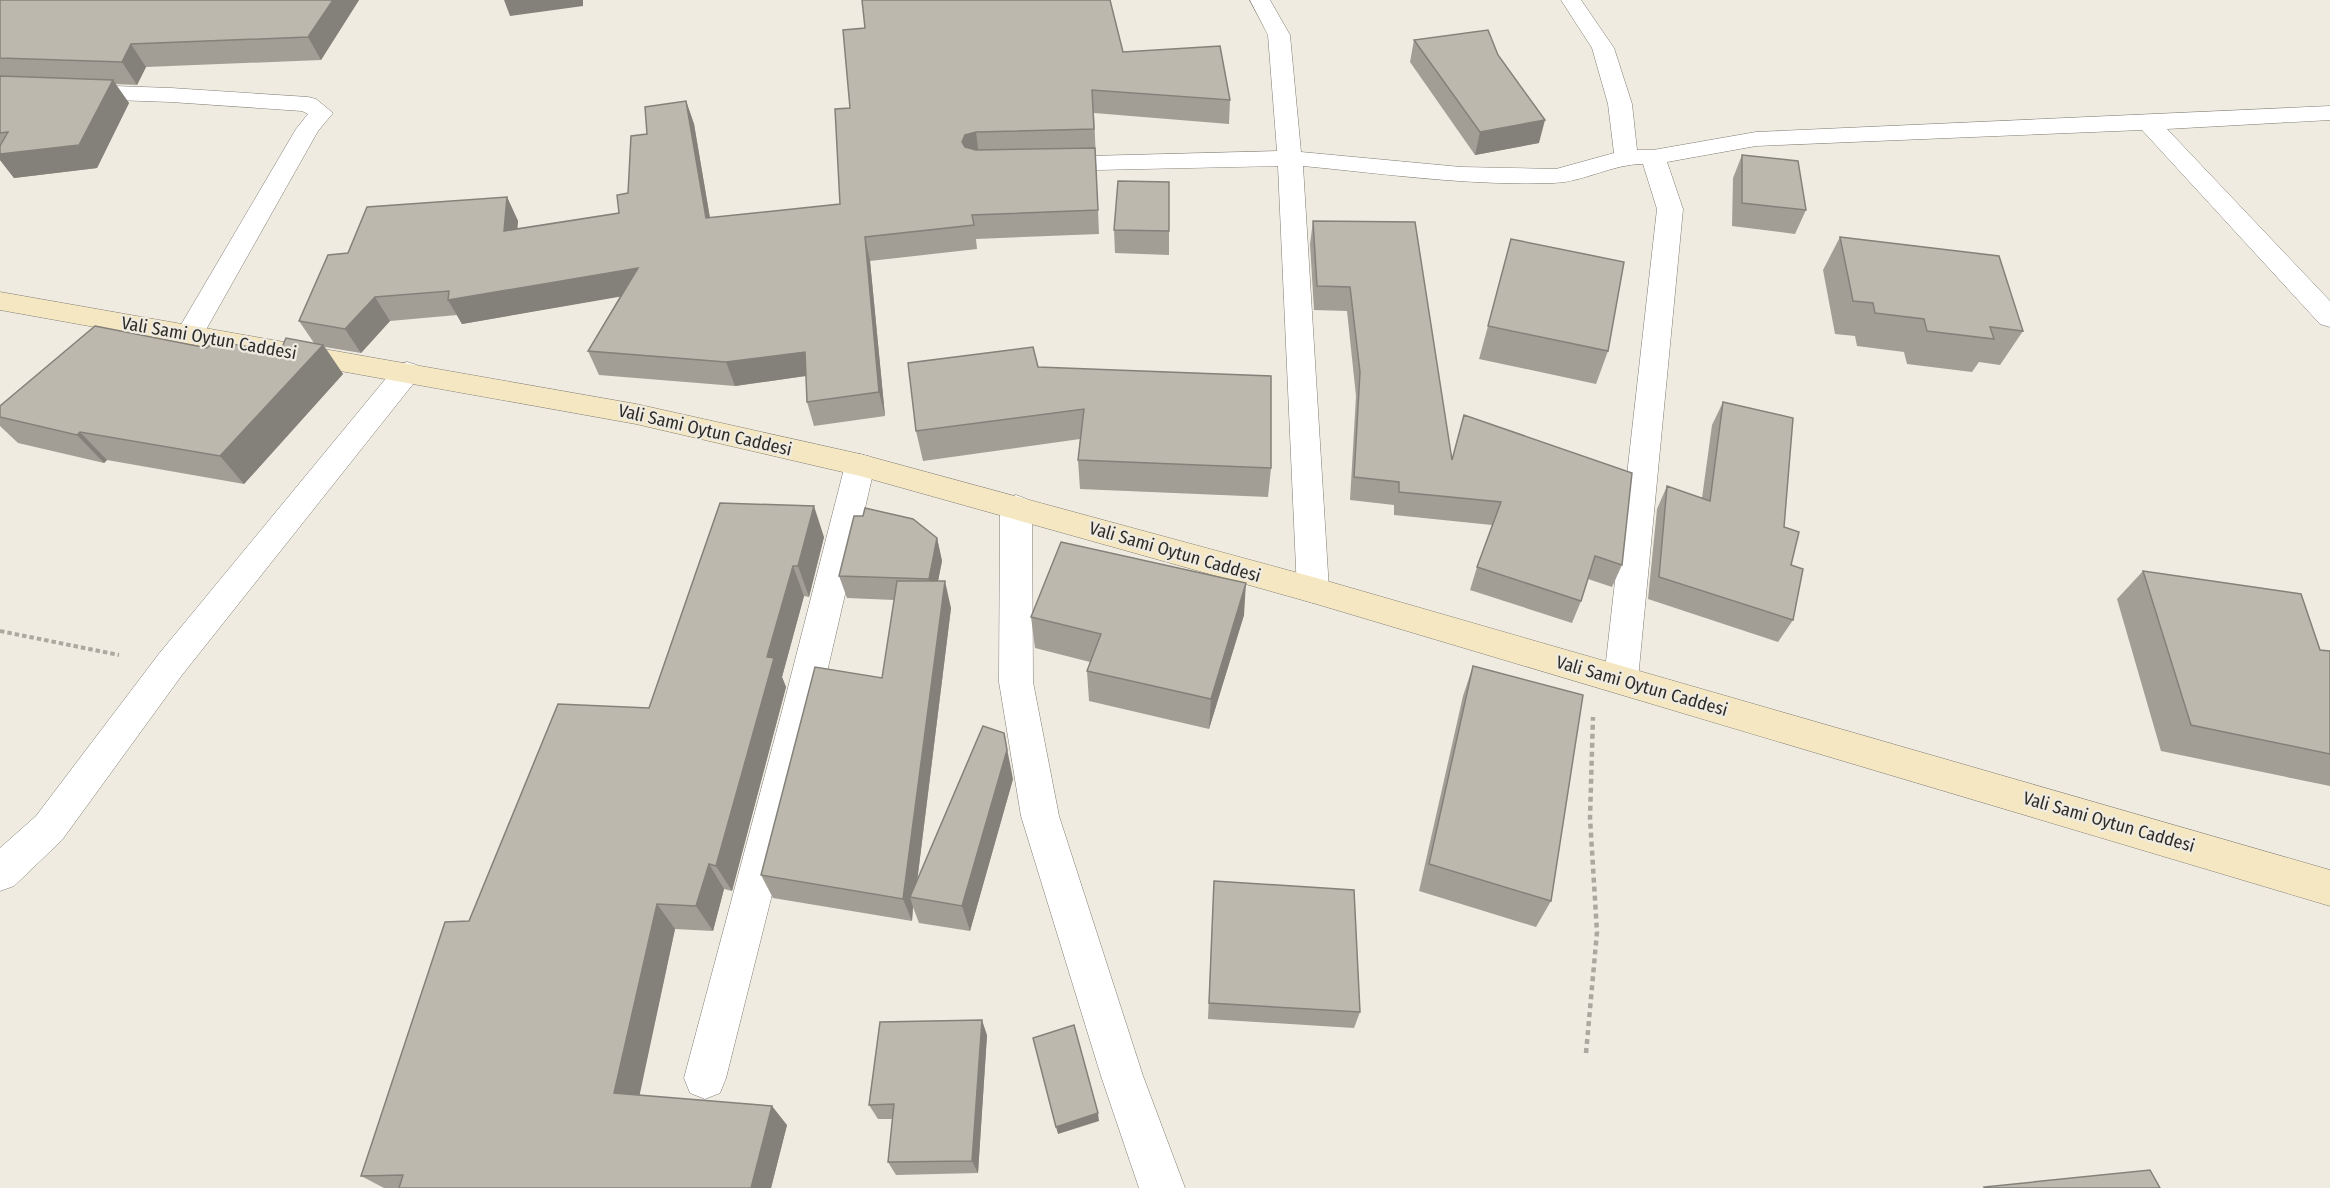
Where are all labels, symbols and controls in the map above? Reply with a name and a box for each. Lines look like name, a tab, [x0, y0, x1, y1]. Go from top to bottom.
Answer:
street label: Vali Sami Oytun Caddesi	[120, 312, 298, 364]
street label: Vali Sami Oytun Caddesi	[616, 399, 794, 461]
street label: Vali Sami Oytun Caddesi	[1087, 517, 1263, 587]
street label: Vali Sami Oytun Caddesi	[1554, 651, 1730, 721]
street label: Vali Sami Oytun Caddesi	[2021, 787, 2197, 857]

